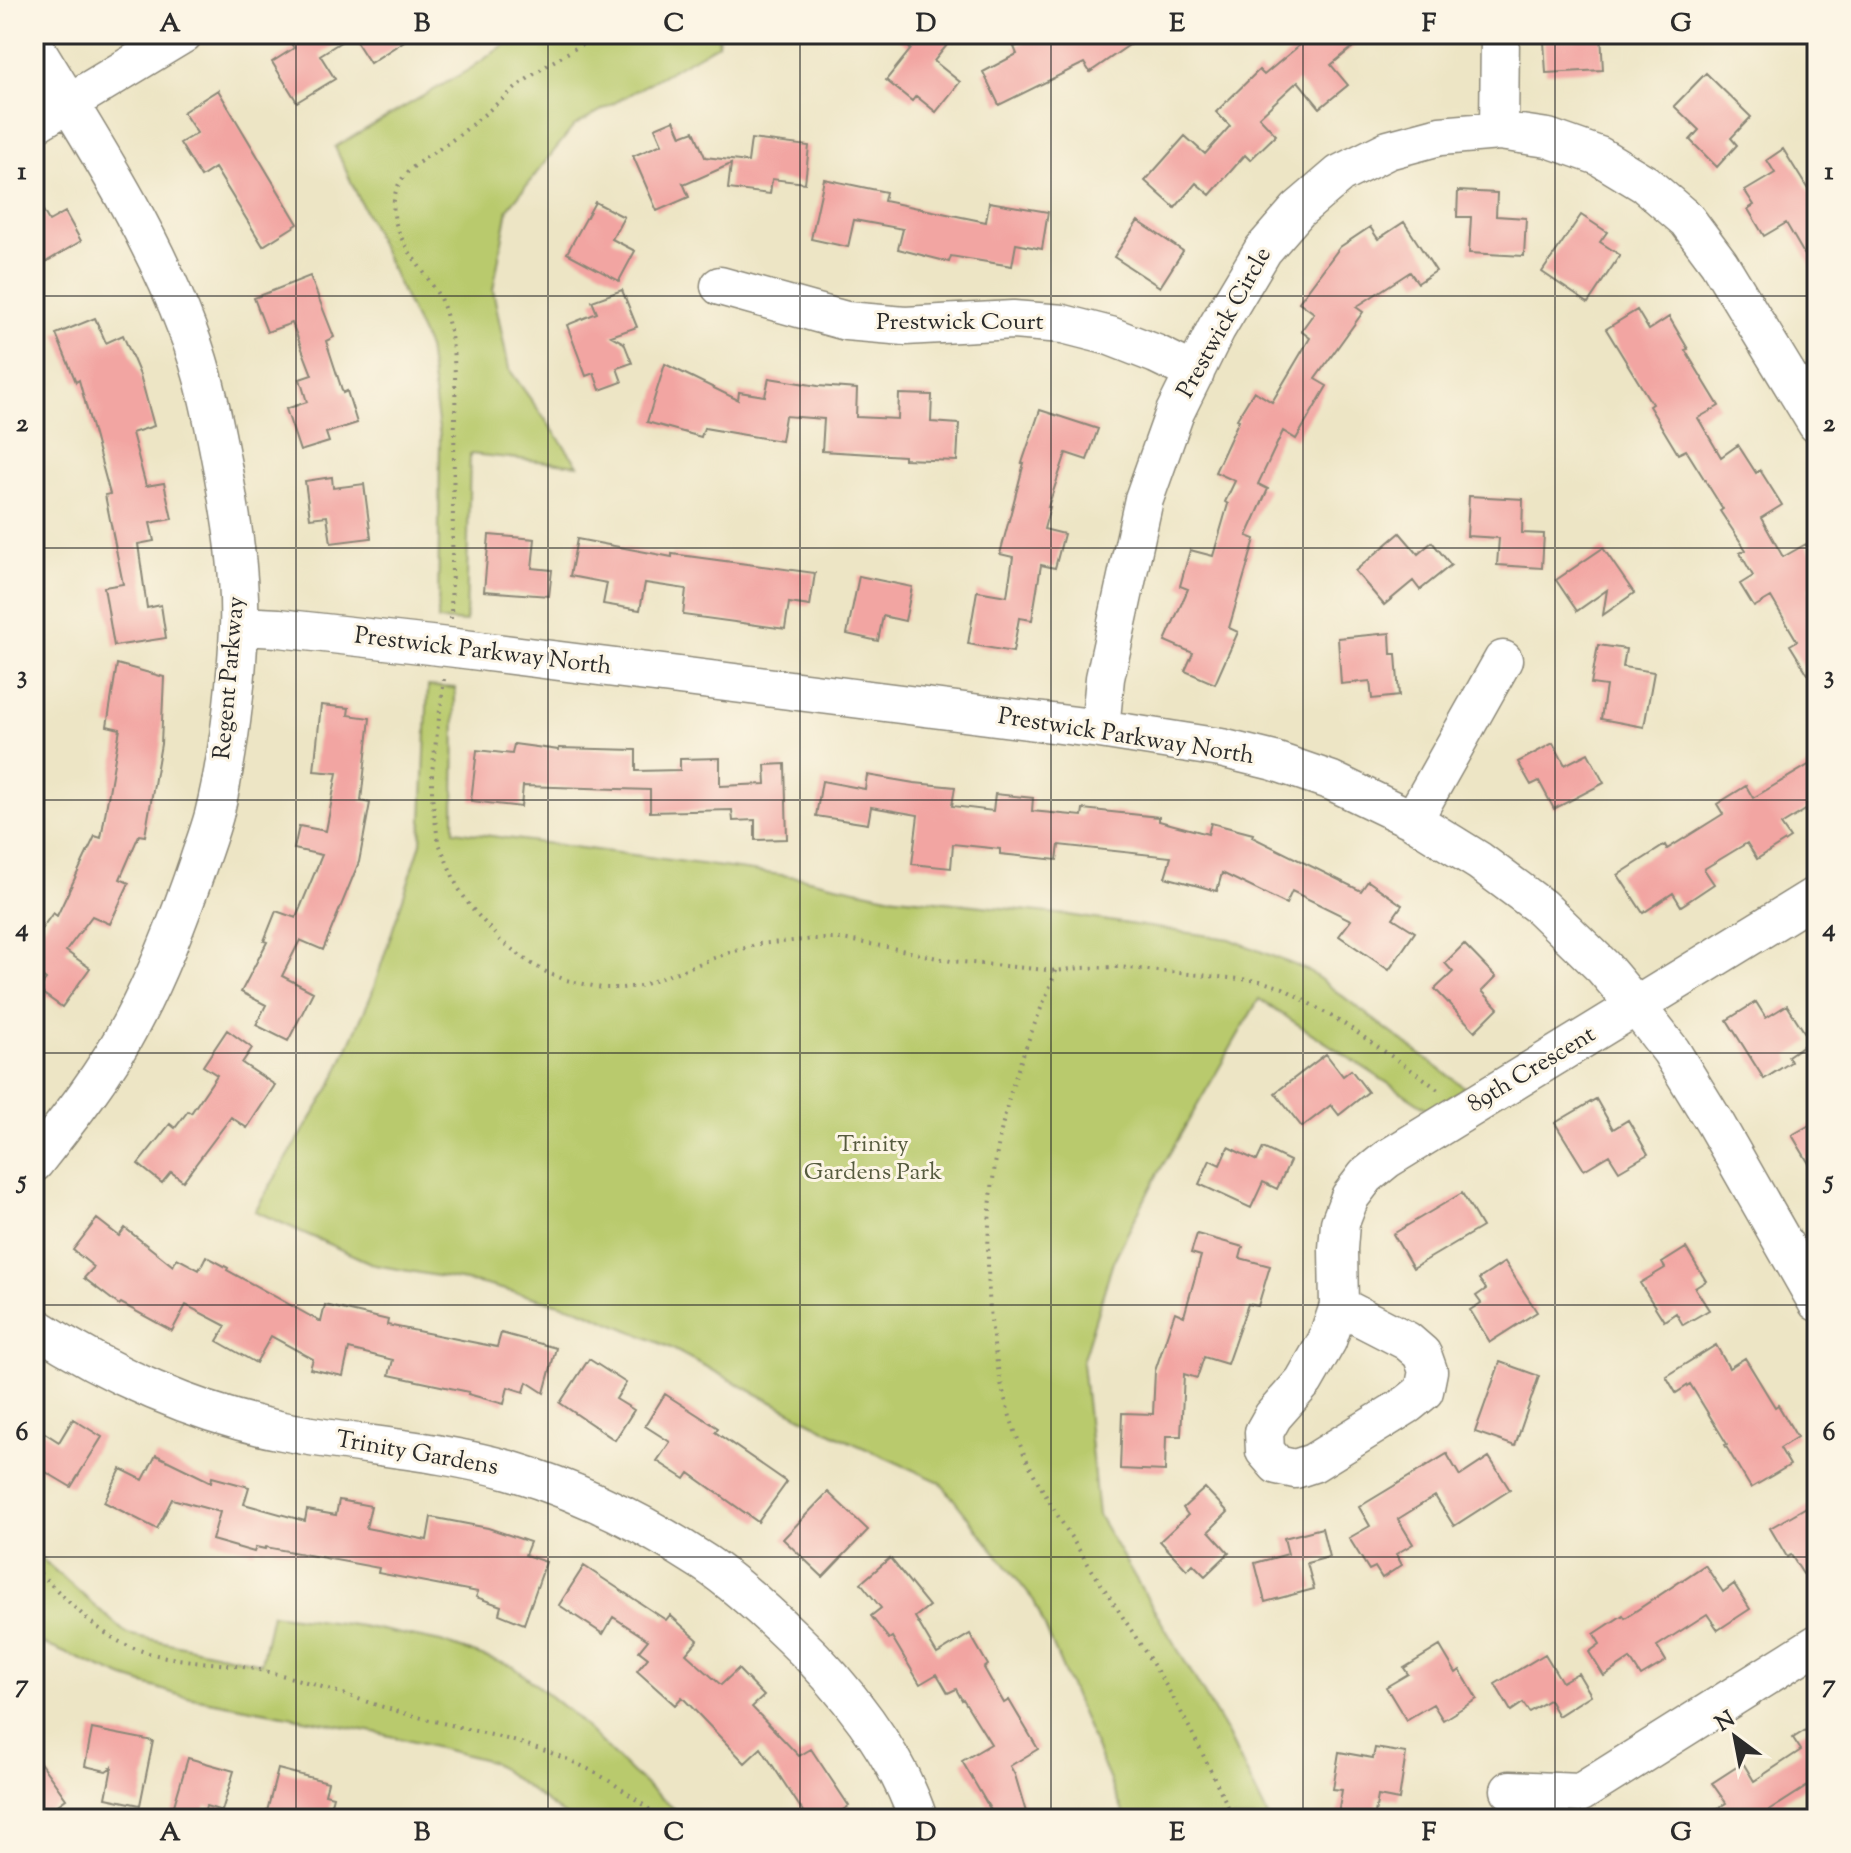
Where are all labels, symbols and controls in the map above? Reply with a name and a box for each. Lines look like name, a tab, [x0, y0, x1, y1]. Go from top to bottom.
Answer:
text: A	[159, 6, 181, 43]
text: B	[414, 6, 431, 43]
text: C	[664, 6, 684, 43]
text: D	[916, 6, 936, 43]
text: E	[1169, 6, 1185, 43]
text: F	[1422, 6, 1437, 43]
text: G	[1670, 6, 1692, 43]
text: 1	[18, 154, 27, 191]
text: 1	[1825, 154, 1834, 191]
street label: Prestwick Circle	[1169, 241, 1281, 405]
street label: Prestwick Court	[876, 306, 1044, 340]
text: 2	[16, 406, 29, 443]
text: 2	[1823, 406, 1836, 443]
street label: Regent Parkway	[206, 595, 254, 761]
street label: Prestwick Parkway North	[352, 619, 614, 685]
text: 3	[17, 658, 27, 695]
text: 3	[1824, 658, 1834, 695]
street label: Prestwick Parkway North	[995, 700, 1257, 774]
text: 4	[14, 911, 29, 948]
text: 4	[1821, 911, 1836, 948]
street label: 89th Crescent	[1462, 1018, 1602, 1122]
park label: Trinity Gardens Park	[804, 1128, 942, 1190]
text: 5	[16, 1163, 27, 1200]
text: 5	[1823, 1163, 1834, 1200]
text: 6	[16, 1415, 29, 1452]
text: 6	[1823, 1415, 1836, 1452]
street label: Trinity Gardens	[333, 1423, 501, 1485]
text: 7	[15, 1667, 29, 1704]
text: 7	[1822, 1667, 1836, 1704]
north arrow	[1695, 1697, 1775, 1777]
text: N	[1710, 1704, 1742, 1741]
text: A	[159, 1815, 181, 1852]
text: B	[414, 1815, 431, 1852]
text: C	[664, 1815, 684, 1852]
text: D	[916, 1815, 936, 1852]
text: E	[1169, 1815, 1185, 1852]
text: F	[1422, 1815, 1437, 1852]
text: G	[1670, 1815, 1692, 1852]

